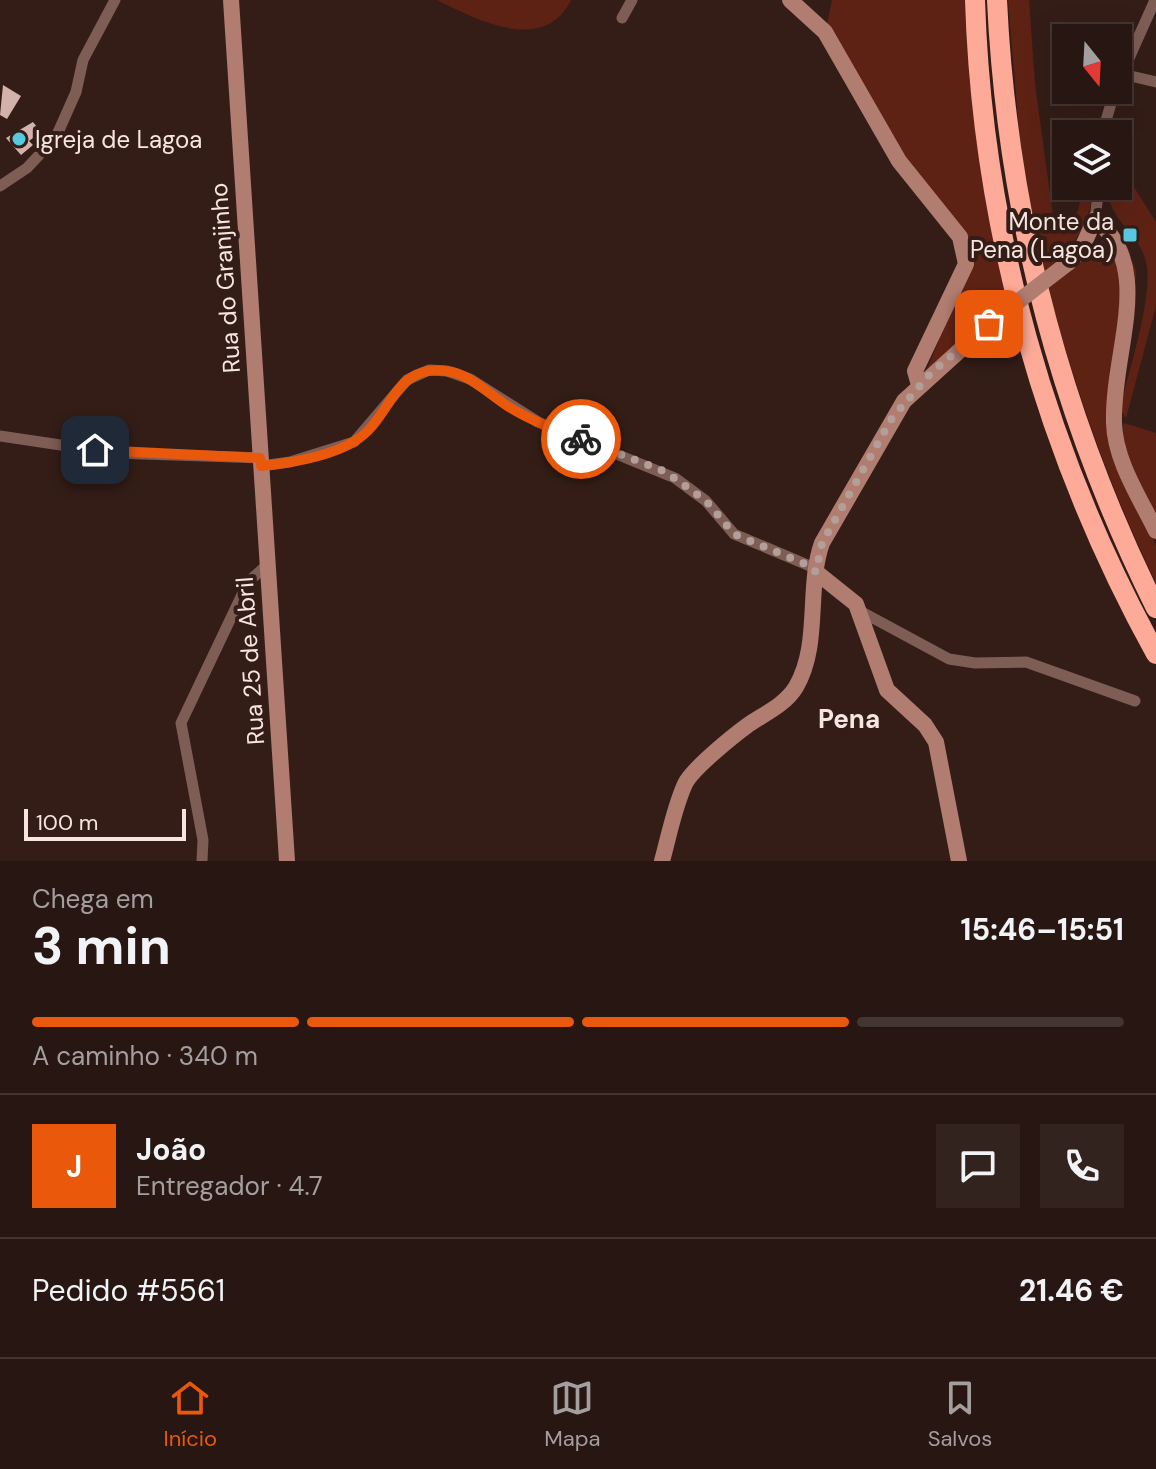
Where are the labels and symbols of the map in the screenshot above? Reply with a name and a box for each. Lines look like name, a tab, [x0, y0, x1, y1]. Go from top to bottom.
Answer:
north arrow	[1052, 24, 1132, 104]
place label: Igreja de Lagoa	[35, 124, 202, 155]
marker: Igreja de Lagoa	[10, 130, 28, 148]
street label: Rua do Granjinho	[203, 182, 247, 374]
place label: Monte da Pena (Lagoa)	[970, 206, 1114, 265]
marker: Monte da Pena (Lagoa)	[1121, 226, 1139, 244]
pin	[955, 290, 1023, 358]
courier	[541, 399, 621, 479]
pin	[61, 416, 129, 484]
street label: Rua 25 de Abril	[229, 576, 271, 746]
district label: Pena	[818, 702, 880, 736]
scale bar	[24, 805, 186, 841]

